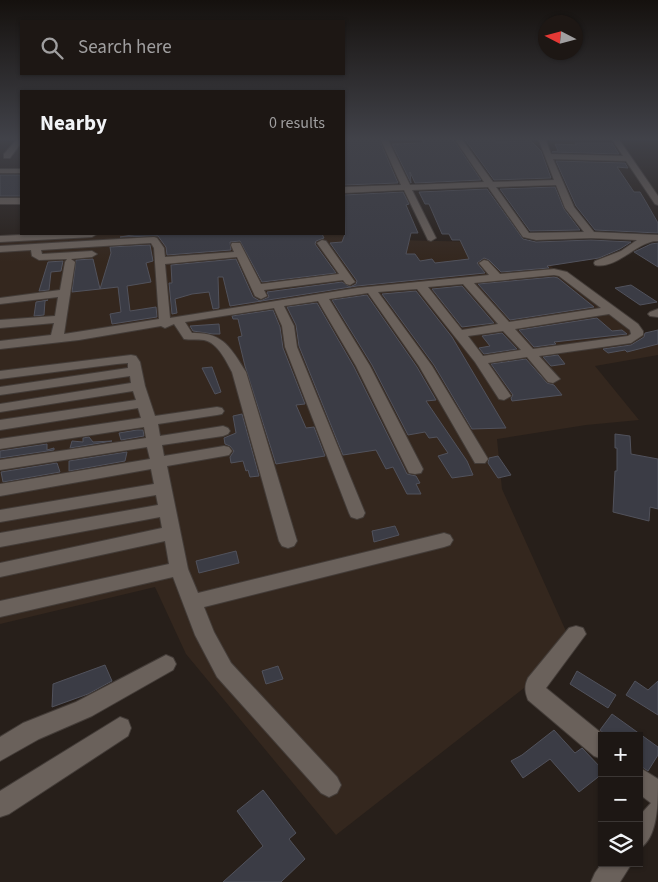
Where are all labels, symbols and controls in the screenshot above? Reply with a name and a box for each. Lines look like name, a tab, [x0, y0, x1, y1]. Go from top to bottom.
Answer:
north arrow	[538, 15, 583, 60]
search box	[20, 20, 345, 75]
icon: search	[38, 34, 66, 62]
text: Search here	[78, 34, 172, 61]
text: Nearby	[40, 108, 107, 138]
text: 0 results	[269, 112, 325, 134]
map controls	[598, 732, 643, 867]
button: +	[598, 732, 643, 777]
button: −	[598, 777, 643, 822]
button: layers	[598, 822, 643, 867]

